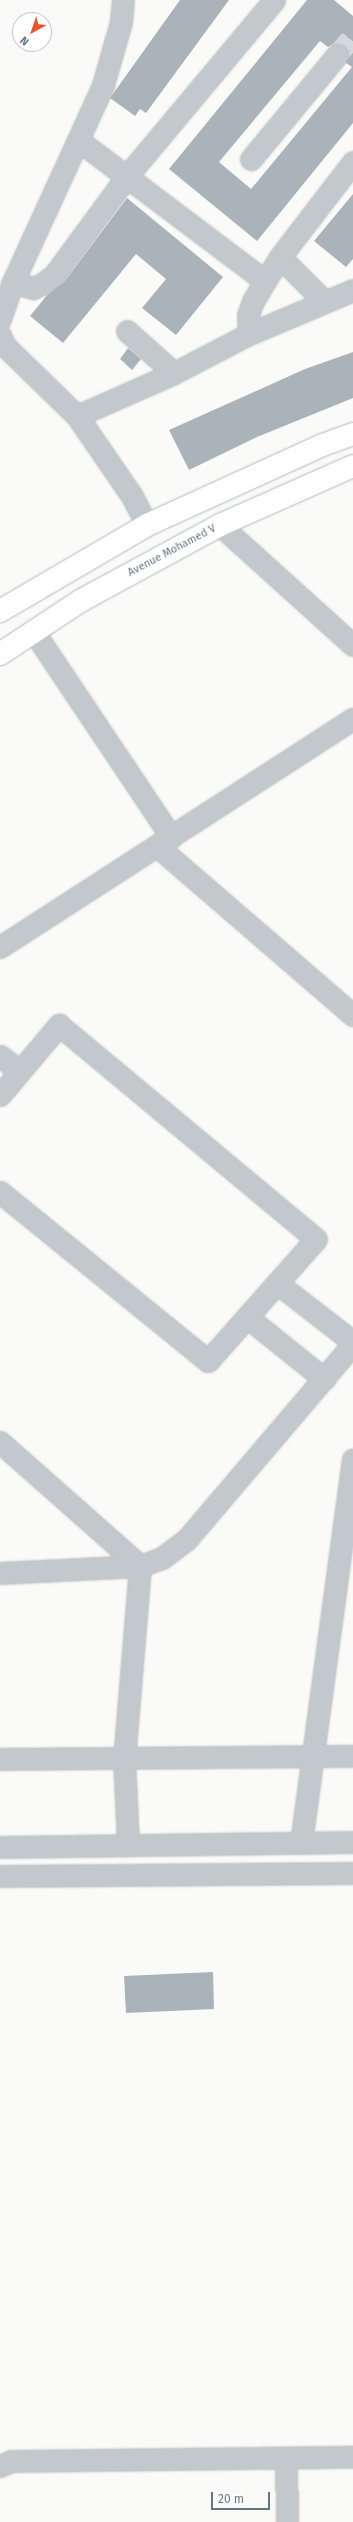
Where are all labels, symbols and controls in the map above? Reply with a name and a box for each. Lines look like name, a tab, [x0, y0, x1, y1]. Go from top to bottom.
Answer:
north arrow	[12, 12, 52, 52]
text: N	[18, 33, 32, 48]
street label: Avenue Mohamed V	[126, 522, 218, 580]
scale bar	[213, 2484, 272, 2510]
text: 20 m	[218, 2492, 244, 2506]

